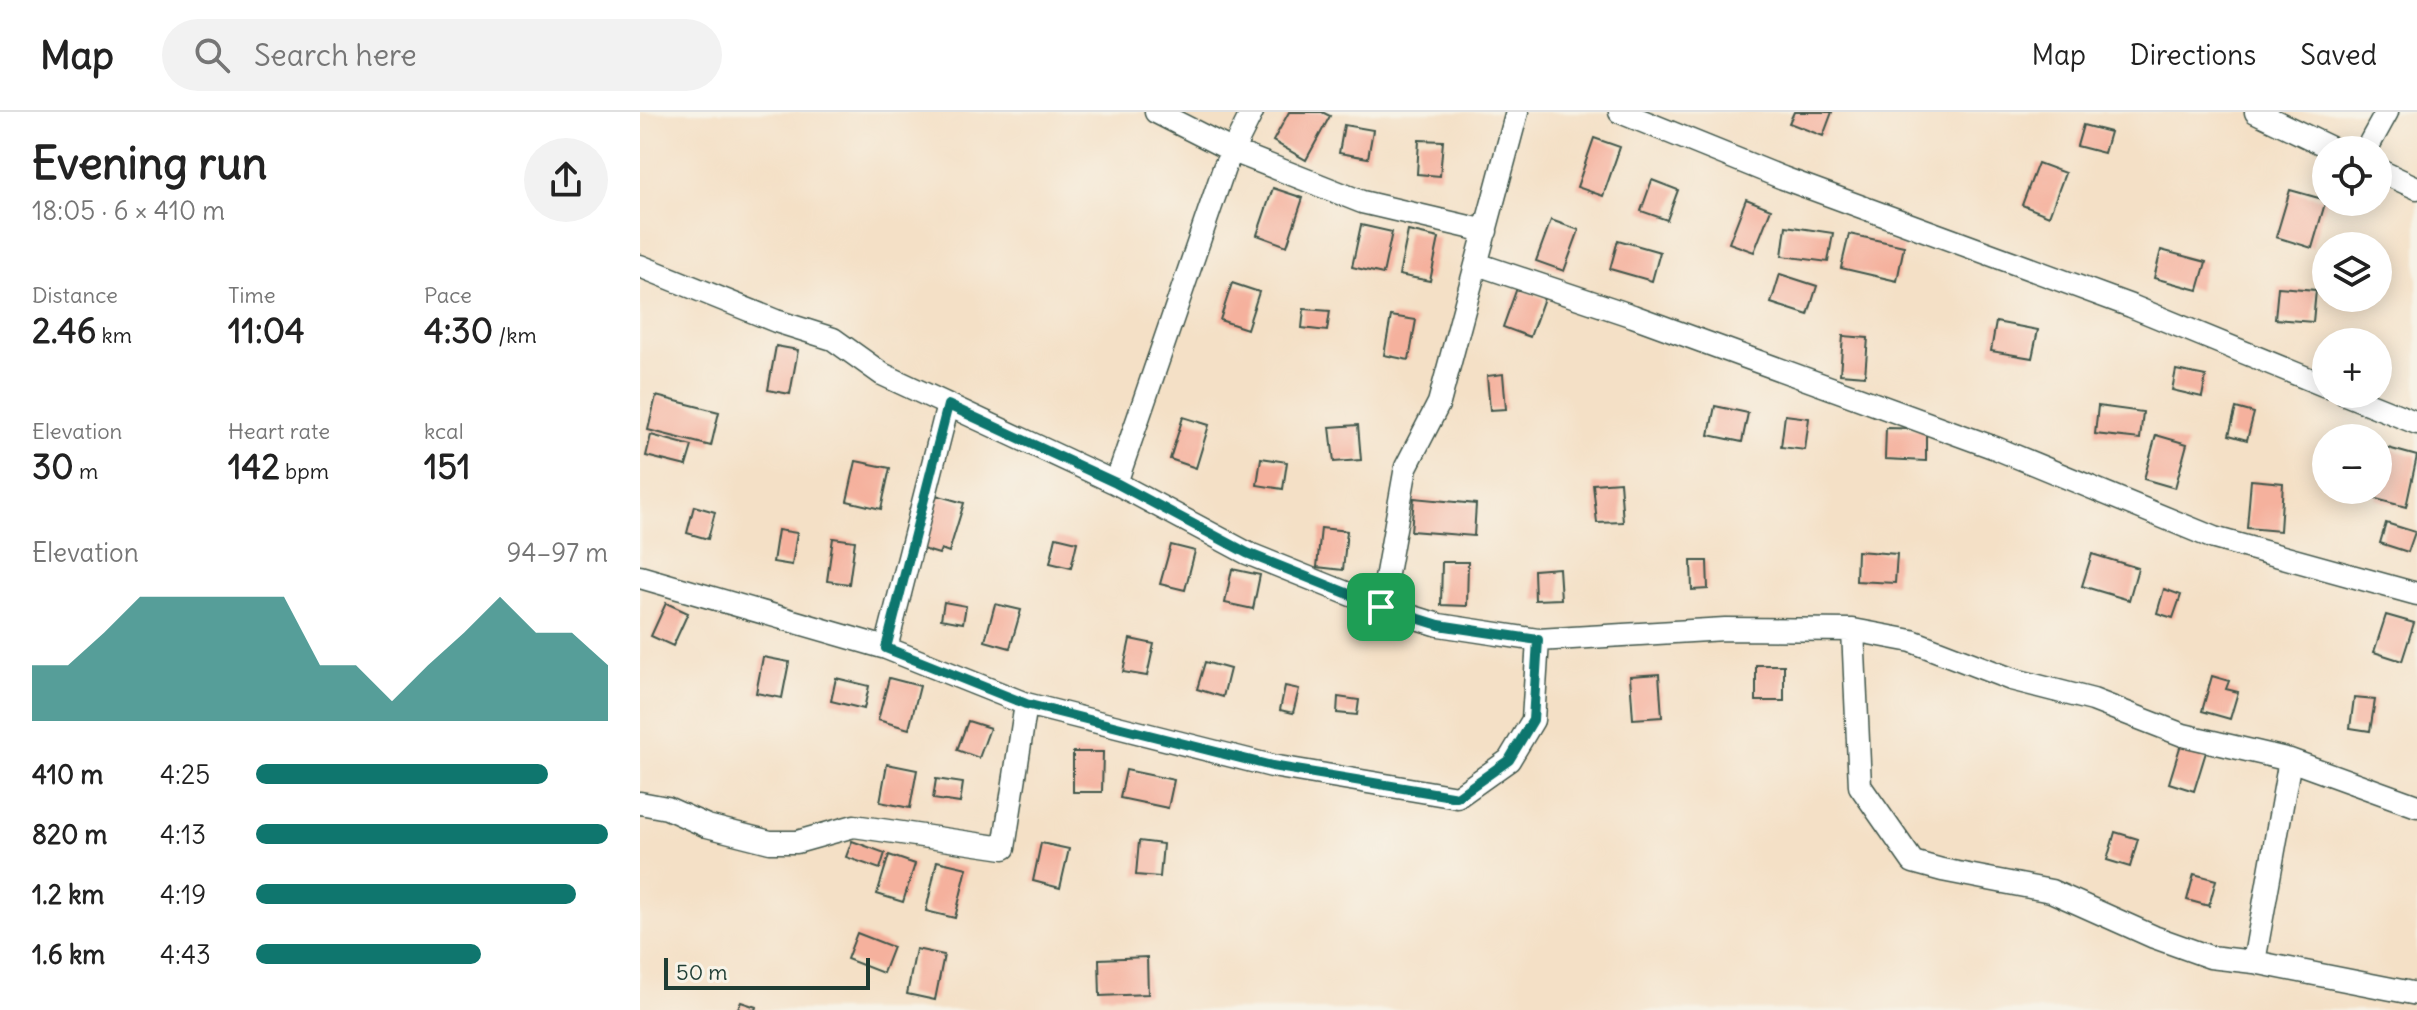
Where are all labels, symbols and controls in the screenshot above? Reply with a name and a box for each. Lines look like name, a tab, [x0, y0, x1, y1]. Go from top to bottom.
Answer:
search box	[162, 19, 722, 91]
text: Map	[40, 32, 114, 79]
icon: search	[190, 33, 234, 77]
text: Search here	[254, 36, 417, 74]
text: Map	[2031, 37, 2086, 73]
text: Directions	[2130, 37, 2256, 73]
text: Saved	[2300, 37, 2377, 73]
text: Evening run	[32, 136, 267, 191]
map controls	[2312, 136, 2392, 504]
button: locate	[2312, 136, 2392, 216]
button: share	[524, 138, 608, 222]
text: 18:05 · 6 × 410 m	[32, 194, 225, 227]
button: layers	[2312, 232, 2392, 312]
text: Distance	[32, 281, 118, 309]
text: Time	[228, 281, 276, 309]
text: Pace	[424, 281, 472, 309]
text: 2.46	[32, 309, 96, 352]
text: 11:04	[228, 309, 305, 352]
text: 4:30	[424, 309, 493, 352]
text: km	[96, 321, 132, 349]
text: /km	[493, 321, 537, 349]
button: +	[2312, 328, 2392, 408]
text: Elevation	[32, 417, 122, 445]
text: Heart rate	[228, 417, 330, 445]
text: kcal	[424, 417, 464, 445]
button: −	[2312, 424, 2392, 504]
text: 30	[32, 445, 74, 488]
text: 142	[228, 445, 280, 488]
text: 151	[424, 445, 471, 488]
text: m	[74, 457, 98, 485]
text: bpm	[280, 457, 329, 485]
text: Elevation	[32, 536, 139, 569]
text: 94–97 m	[507, 536, 608, 569]
pin	[1347, 573, 1415, 641]
icon: arrive	[1359, 585, 1403, 629]
text: 410 m	[32, 758, 103, 791]
text: 4:25	[160, 758, 210, 791]
text: 820 m	[32, 818, 107, 851]
text: 4:13	[160, 818, 206, 851]
text: 1.2 km	[32, 878, 104, 911]
text: 4:19	[160, 878, 206, 911]
text: 1.6 km	[32, 938, 105, 971]
text: 4:43	[160, 938, 211, 971]
scale bar	[664, 954, 870, 990]
text: 50 m	[676, 958, 728, 986]

